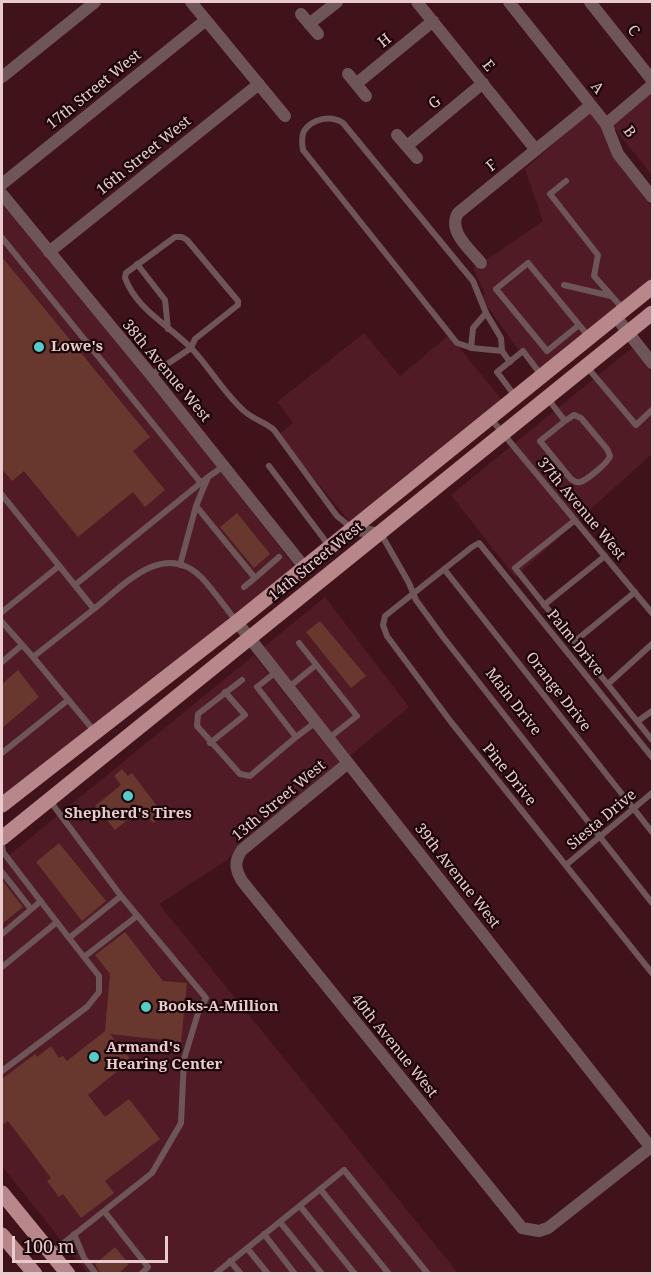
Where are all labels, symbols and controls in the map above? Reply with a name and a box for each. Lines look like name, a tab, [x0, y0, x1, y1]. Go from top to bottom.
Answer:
street label: C	[623, 22, 643, 40]
street label: H	[375, 30, 395, 52]
street label: 17th Street West	[43, 46, 145, 134]
street label: E	[478, 57, 498, 75]
street label: A	[587, 78, 607, 98]
street label: G	[425, 93, 445, 113]
street label: 16th Street West	[93, 112, 195, 200]
street label: B	[619, 123, 639, 141]
street label: F	[483, 156, 501, 176]
street label: 38th Avenue West	[118, 316, 214, 426]
place label: Lowe's	[51, 338, 103, 356]
marker: Lowe's	[32, 340, 46, 354]
street label: 37th Avenue West	[533, 454, 629, 564]
street label: 14th Street West	[265, 518, 367, 606]
street label: Palm Drive	[543, 606, 607, 680]
street label: Orange Drive	[522, 649, 594, 735]
street label: Main Drive	[481, 665, 545, 739]
street label: Pine Drive	[478, 740, 540, 810]
street label: 13th Street West	[229, 757, 329, 845]
street label: Siesta Drive	[564, 786, 640, 854]
marker: Shepherd's Tires	[121, 789, 135, 803]
place label: Shepherd's Tires	[64, 805, 192, 823]
street label: 39th Avenue West	[411, 820, 503, 932]
street label: 40th Avenue West	[347, 991, 441, 1101]
place label: Books-A-Million	[158, 998, 278, 1016]
marker: Books-A-Million	[139, 1000, 153, 1014]
place label: Armand's Hearing Center	[106, 1039, 222, 1074]
marker: Armand's Hearing Center	[87, 1050, 101, 1064]
scale bar	[15, 1224, 171, 1262]
text: 100 m	[23, 1234, 75, 1258]

